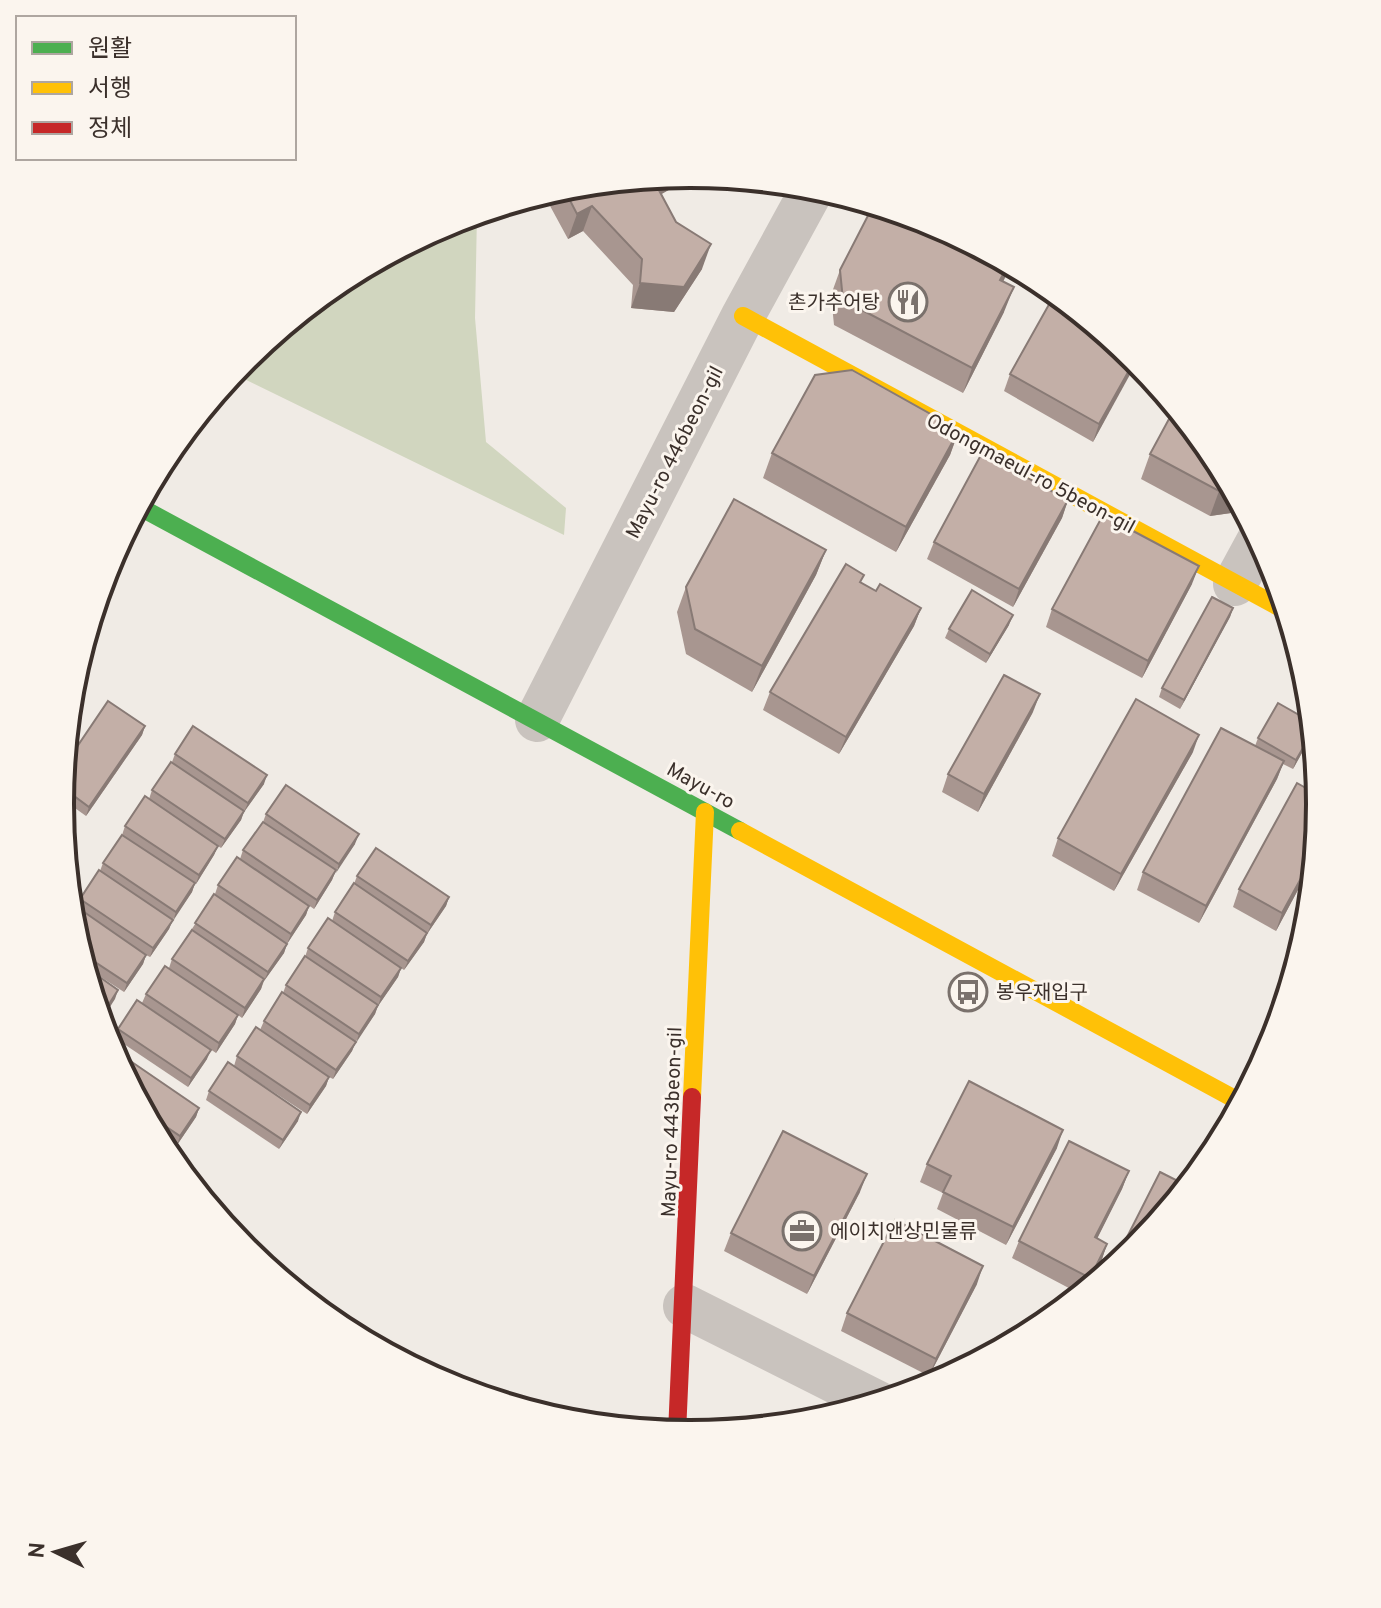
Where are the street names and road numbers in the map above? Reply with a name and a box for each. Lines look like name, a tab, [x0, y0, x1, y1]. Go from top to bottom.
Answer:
street label: Mayu-ro 446beon-gil	[621, 362, 731, 544]
street label: Odongmaeul-ro 5beon-gil	[921, 409, 1139, 541]
street label: Mayu-ro	[661, 757, 739, 816]
street label: Mayu-ro 443beon-gil	[657, 1026, 689, 1218]

